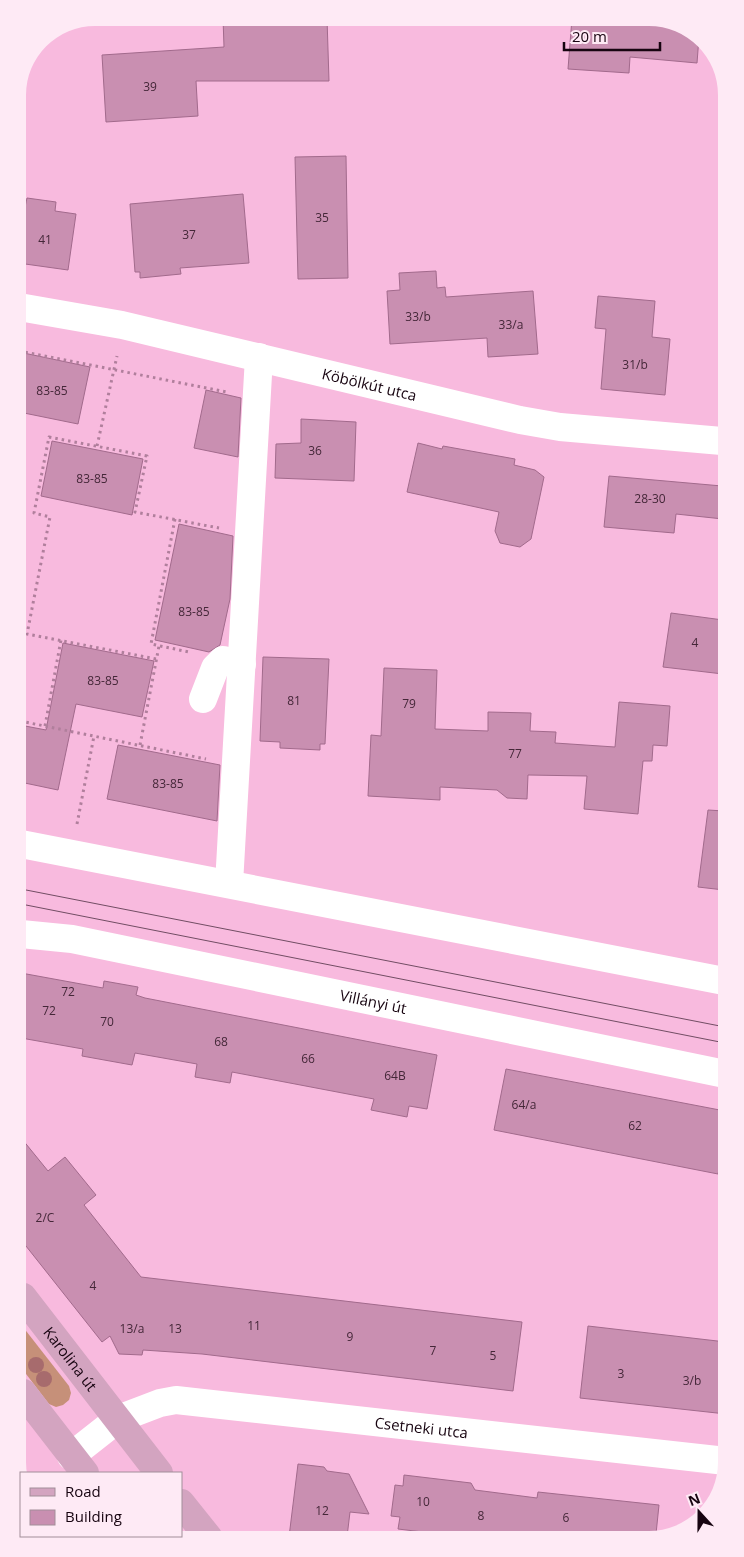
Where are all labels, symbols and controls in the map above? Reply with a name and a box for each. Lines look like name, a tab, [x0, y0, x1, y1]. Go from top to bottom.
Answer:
scale bar	[564, 20, 660, 52]
text: 20 m	[572, 26, 607, 46]
house number: 39	[143, 78, 157, 95]
house number: 35	[315, 209, 329, 226]
house number: 37	[182, 226, 196, 243]
house number: 41	[38, 231, 52, 248]
house number: 33/b	[405, 308, 431, 325]
house number: 33/a	[499, 316, 523, 333]
house number: 31/b	[622, 356, 648, 373]
street label: Köbölkút utca	[320, 363, 419, 405]
house number: 83-85	[36, 382, 68, 399]
house number: 36	[308, 442, 322, 459]
house number: 83-85	[76, 470, 108, 487]
house number: 28-30	[634, 490, 666, 507]
house number: 83-85	[178, 603, 210, 620]
house number: 4	[692, 634, 699, 651]
house number: 83-85	[87, 672, 119, 689]
house number: 81	[287, 692, 301, 709]
house number: 79	[402, 695, 416, 712]
house number: 77	[508, 745, 522, 762]
house number: 83-85	[152, 775, 184, 792]
house number: 72	[61, 983, 75, 1000]
street label: Villányi út	[338, 985, 409, 1018]
house number: 72	[42, 1002, 56, 1019]
house number: 70	[100, 1013, 114, 1030]
house number: 68	[214, 1033, 228, 1050]
house number: 66	[301, 1050, 315, 1067]
house number: 64B	[384, 1067, 406, 1084]
house number: 64/a	[512, 1096, 536, 1113]
house number: 62	[628, 1117, 642, 1134]
house number: 2/C	[36, 1209, 55, 1226]
house number: 4	[90, 1277, 97, 1294]
house number: 11	[247, 1317, 261, 1334]
house number: 13/a	[120, 1320, 144, 1337]
house number: 13	[168, 1320, 182, 1337]
street label: Karolina út	[39, 1322, 102, 1395]
house number: 9	[347, 1328, 354, 1345]
house number: 7	[430, 1342, 437, 1359]
house number: 5	[490, 1347, 497, 1364]
house number: 3	[618, 1365, 625, 1382]
house number: 3/b	[683, 1372, 701, 1389]
street label: Csetneki utca	[374, 1412, 469, 1442]
legend	[20, 1472, 182, 1537]
text: Road	[65, 1481, 101, 1501]
north arrow	[674, 1487, 724, 1537]
text: N	[685, 1488, 703, 1510]
house number: 10	[416, 1493, 430, 1510]
house number: 12	[315, 1502, 329, 1519]
text: Building	[65, 1506, 122, 1526]
house number: 8	[478, 1507, 485, 1524]
house number: 6	[563, 1509, 570, 1526]

